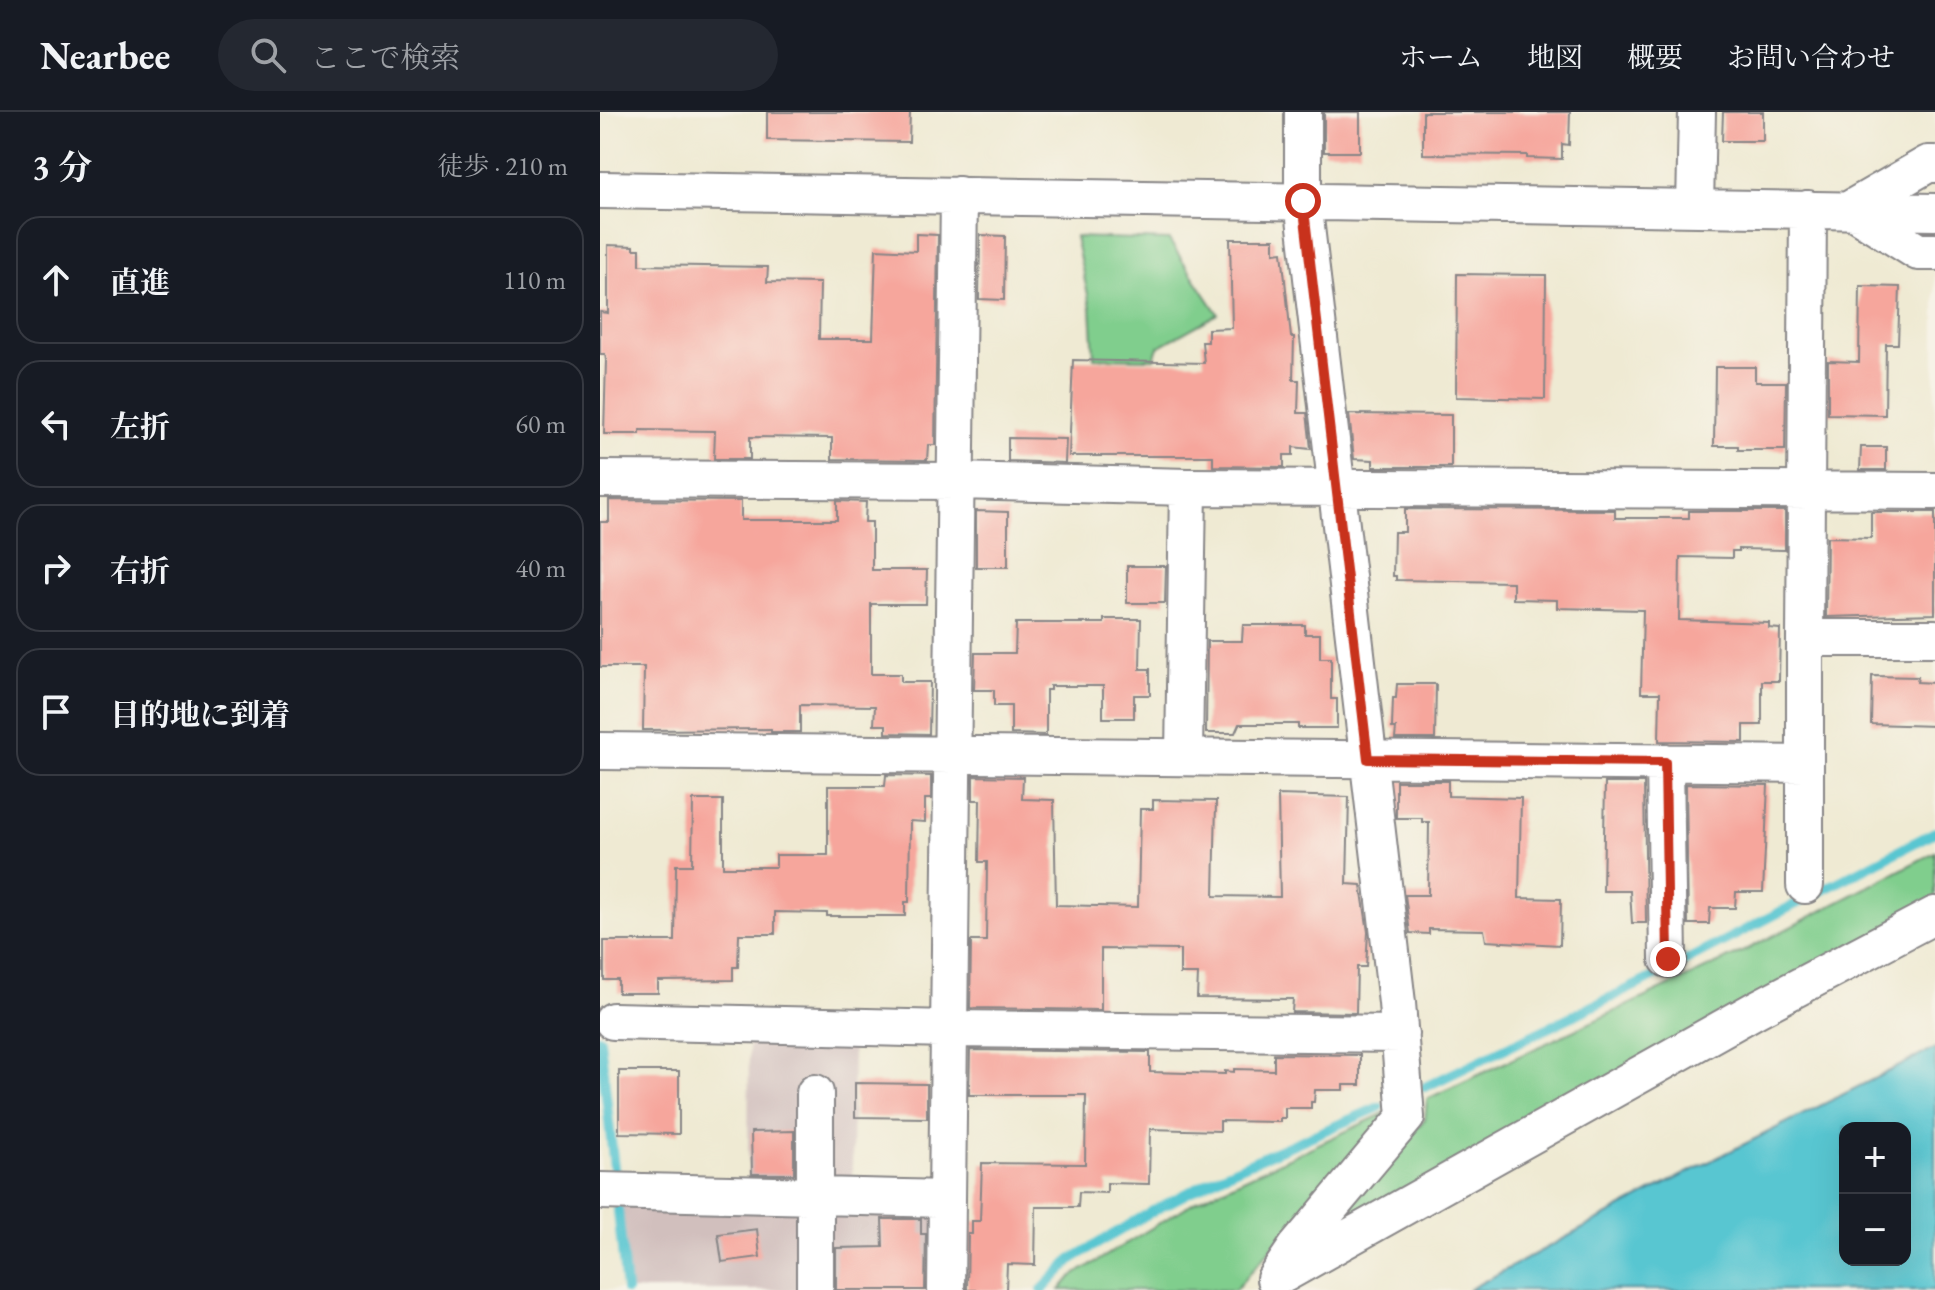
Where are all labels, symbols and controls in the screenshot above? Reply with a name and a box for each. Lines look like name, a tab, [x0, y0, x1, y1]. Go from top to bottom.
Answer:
search box	[218, 19, 778, 91]
text: Nearbee	[40, 31, 170, 80]
icon: search	[246, 33, 290, 77]
text: ここで検索	[310, 38, 460, 77]
text: ホーム	[1399, 39, 1483, 75]
text: 地図	[1527, 39, 1583, 75]
text: 概要	[1627, 39, 1683, 75]
text: お問い合わせ	[1727, 39, 1895, 75]
text: 3 分	[32, 145, 92, 189]
text: 徒歩 · 210 m	[438, 149, 568, 183]
route start	[1285, 183, 1321, 219]
icon: ahead	[34, 258, 78, 302]
text: 直進	[110, 263, 170, 302]
text: 110 m	[503, 263, 566, 297]
icon: left	[34, 402, 78, 446]
text: 左折	[110, 407, 170, 446]
text: 60 m	[516, 407, 566, 441]
icon: right	[34, 546, 78, 590]
text: 右折	[110, 551, 170, 590]
text: 40 m	[516, 551, 566, 585]
icon: arrive	[34, 690, 78, 734]
text: 目的地に到着	[110, 695, 290, 734]
route end	[1650, 941, 1686, 977]
map controls	[1839, 1122, 1911, 1266]
button: +	[1839, 1122, 1911, 1194]
button: −	[1839, 1194, 1911, 1266]

